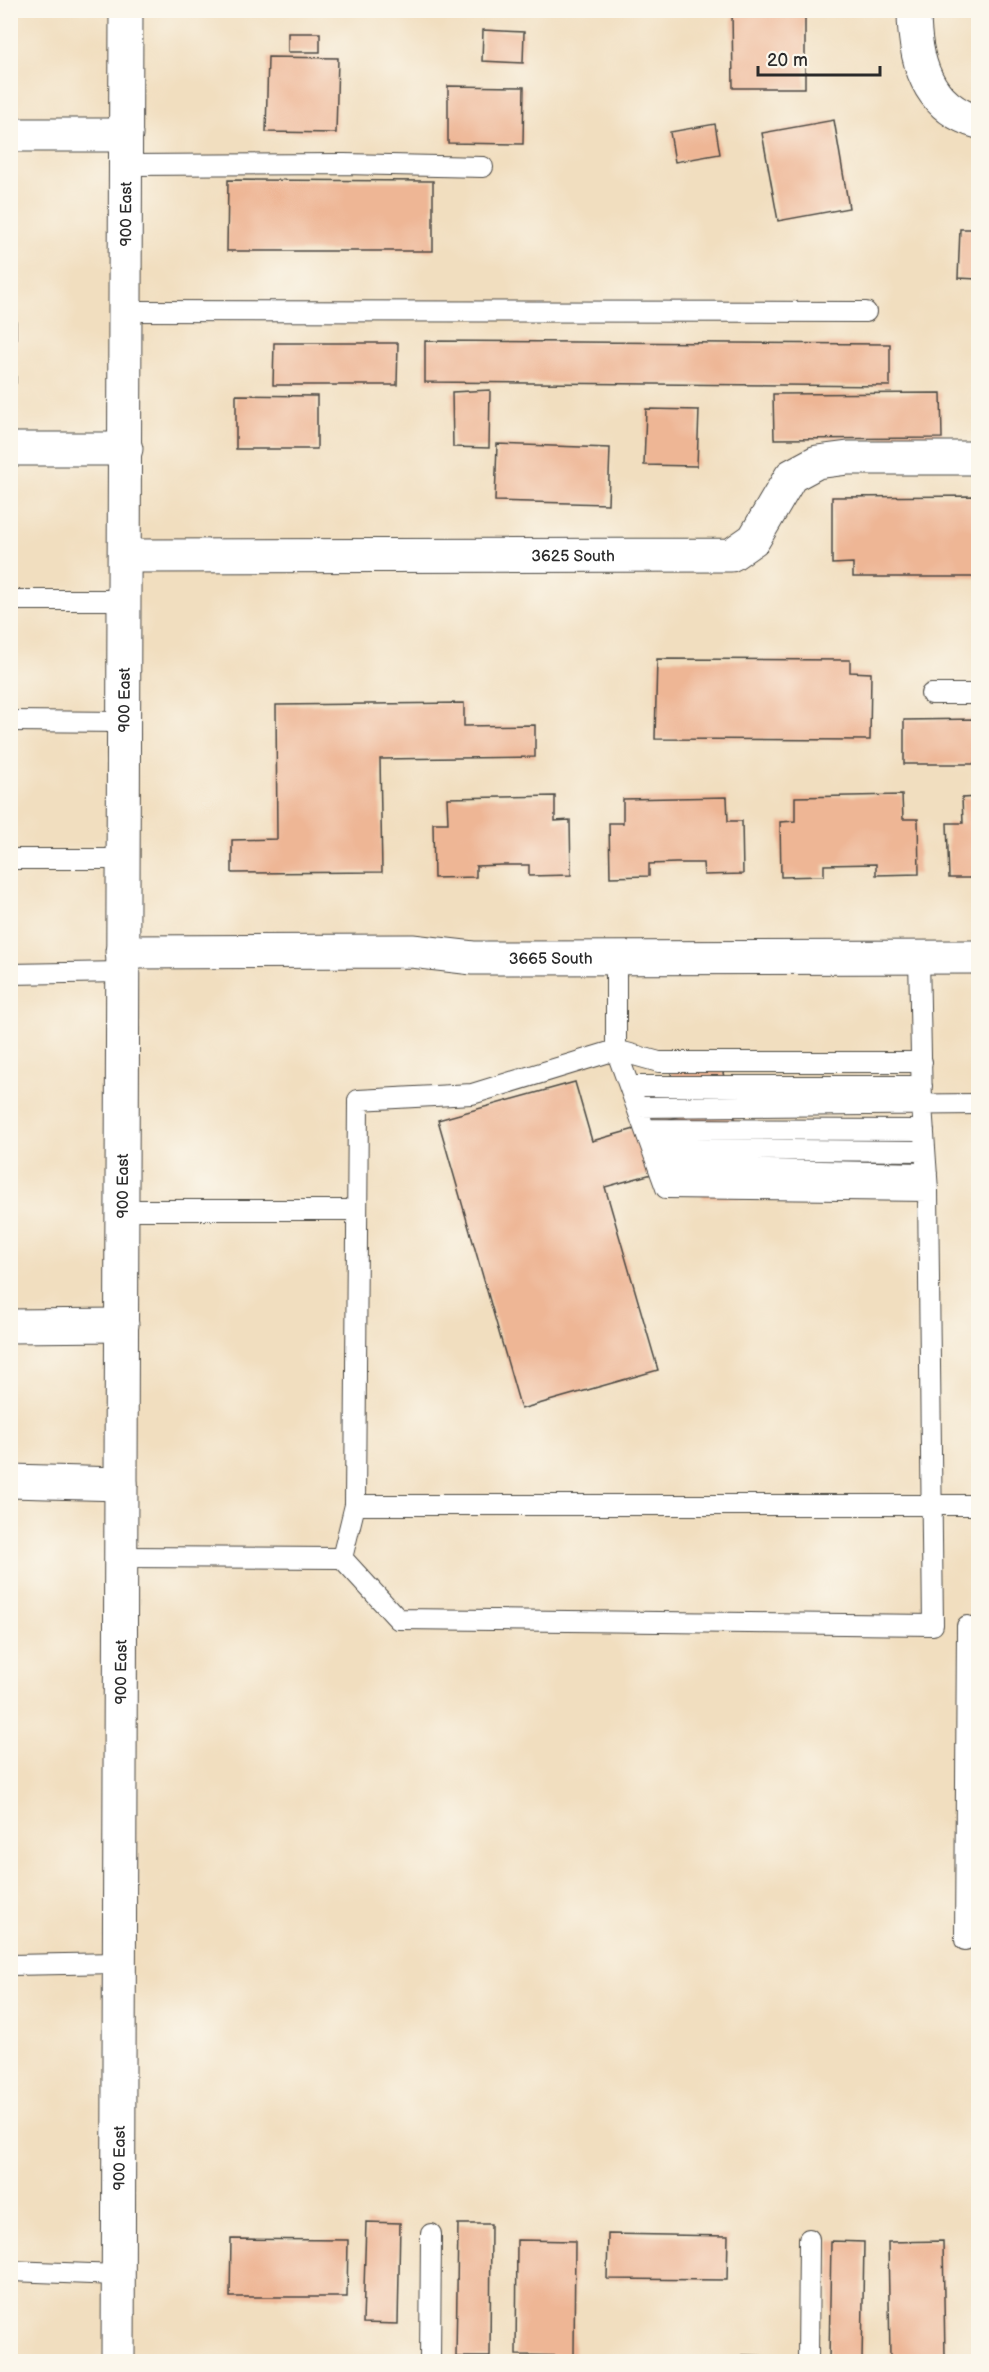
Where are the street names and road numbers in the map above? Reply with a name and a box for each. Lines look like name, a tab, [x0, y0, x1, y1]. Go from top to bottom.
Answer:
street label: 900 East	[117, 181, 136, 246]
street label: 3625 South	[531, 547, 615, 566]
street label: 900 East	[116, 667, 135, 732]
street label: 3665 South	[509, 950, 593, 969]
street label: 900 East	[114, 1153, 133, 1218]
street label: 900 East	[112, 1639, 131, 1704]
street label: 900 East	[111, 2125, 130, 2190]

